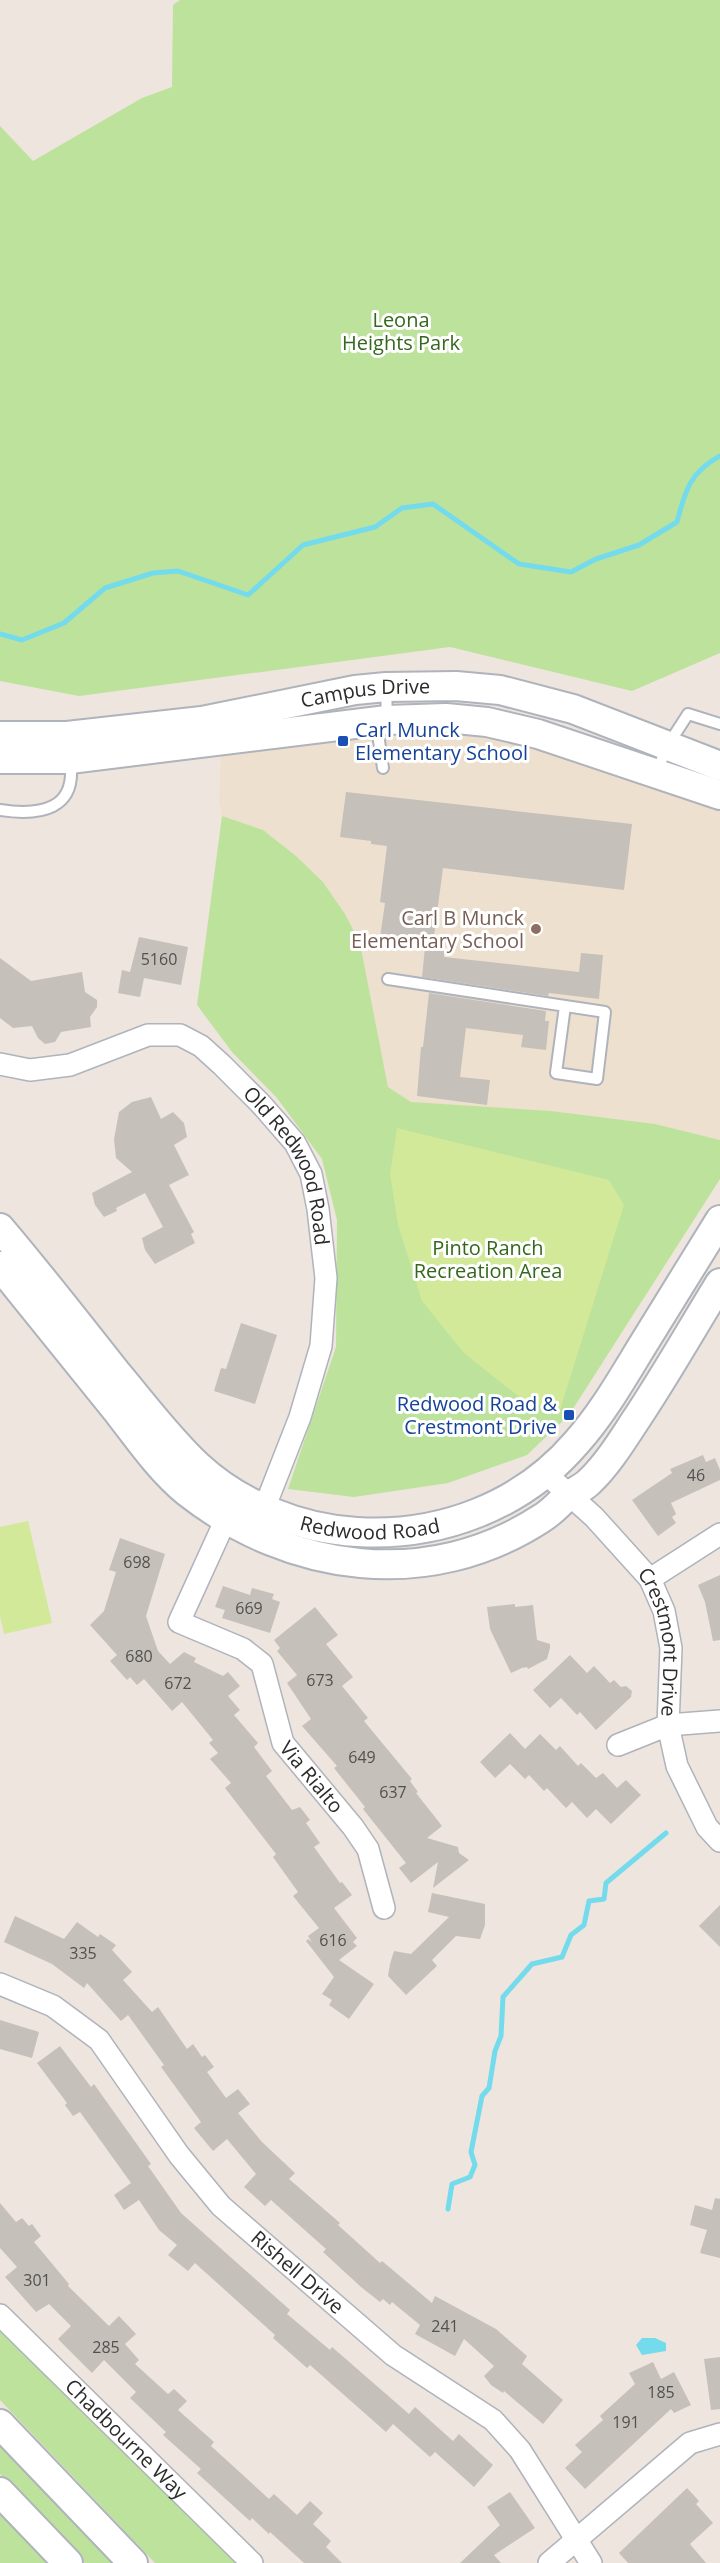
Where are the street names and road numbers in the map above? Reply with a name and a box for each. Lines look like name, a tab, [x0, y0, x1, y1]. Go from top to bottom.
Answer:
street label: Campus Drive	[298, 672, 430, 714]
street label: Old Redwood Road	[238, 1080, 336, 1247]
street label: Redwood Road	[297, 1509, 442, 1546]
street label: Crestmont Drive	[632, 1561, 685, 1717]
street label: Via Rialto	[274, 1735, 350, 1818]
street label: Rishell Drive	[246, 2224, 350, 2320]
street label: Chadbourne Way	[60, 2373, 194, 2506]

